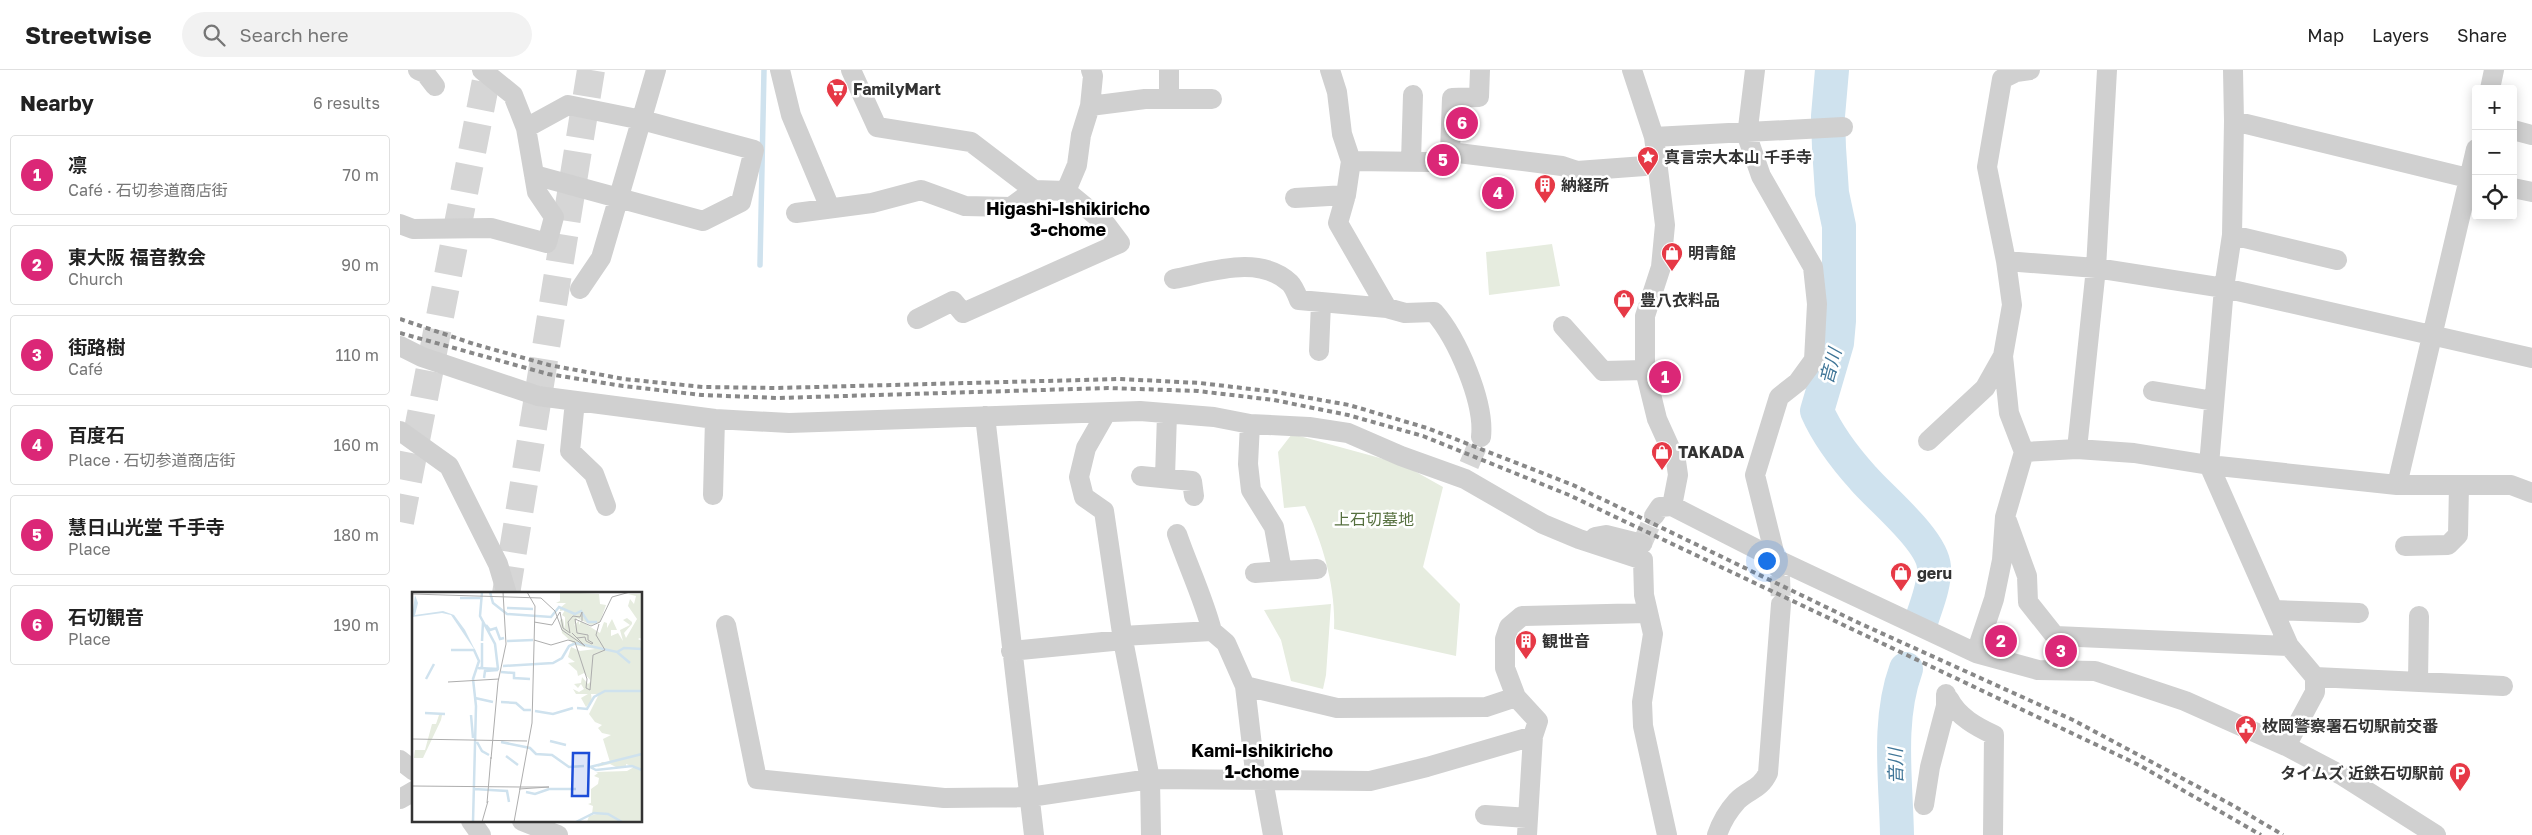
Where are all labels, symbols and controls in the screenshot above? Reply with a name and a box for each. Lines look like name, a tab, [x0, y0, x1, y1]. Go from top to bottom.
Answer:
search box	[182, 12, 532, 57]
text: Streetwise	[25, 20, 152, 49]
icon: search	[200, 21, 228, 49]
text: Search here	[240, 23, 348, 46]
text: Map	[2307, 24, 2344, 46]
text: Layers	[2372, 24, 2429, 46]
text: Share	[2457, 24, 2507, 46]
supermarket icon: FamilyMart	[825, 77, 849, 108]
place label: FamilyMart	[853, 79, 941, 99]
map controls	[2472, 85, 2517, 220]
button: +	[2472, 85, 2517, 130]
text: Nearby	[20, 90, 94, 116]
text: 6 results	[313, 93, 380, 113]
pin: 6	[1446, 104, 1478, 142]
button: −	[2472, 130, 2517, 175]
pin: 5	[1427, 141, 1459, 179]
place icon: 真言宗大本山 千手寺	[1636, 145, 1660, 176]
place label: 真言宗大本山 千手寺	[1664, 147, 1812, 167]
text: 凛	[68, 153, 87, 176]
text: 1	[33, 165, 41, 185]
text: 70 m	[342, 165, 379, 185]
building icon: 納経所	[1533, 173, 1557, 204]
pin: 4	[1482, 174, 1514, 212]
place label: 納経所	[1561, 175, 1609, 195]
button: locate	[2472, 175, 2517, 220]
text: Café · 石切参道商店街	[68, 180, 228, 200]
district label: Higashi-Ishikiricho 3-chome	[986, 197, 1150, 240]
shop icon: 明青館	[1660, 241, 1684, 272]
place label: 明青館	[1688, 243, 1736, 263]
text: 東大阪 福音教会	[68, 245, 206, 268]
text: 2	[32, 255, 42, 275]
text: 90 m	[341, 255, 379, 275]
text: Church	[68, 269, 123, 289]
shop icon: 豊八衣料品	[1612, 288, 1636, 319]
place label: 豊八衣料品	[1640, 290, 1720, 310]
text: 街路樹	[68, 335, 125, 358]
water label: 音川	[1815, 344, 1846, 386]
text: 3	[32, 345, 42, 365]
text: 110 m	[335, 345, 379, 365]
pin: 1	[1649, 358, 1681, 396]
text: Café	[68, 359, 103, 379]
text: 百度石	[68, 423, 125, 446]
text: 4	[32, 435, 42, 455]
text: 160 m	[333, 435, 379, 455]
shop icon: TAKADA	[1650, 440, 1674, 471]
place label: TAKADA	[1678, 442, 1745, 462]
text: Place · 石切参道商店街	[68, 450, 235, 470]
park label: 上石切墓地	[1334, 509, 1414, 529]
text: 慧日山光堂 千手寺	[68, 515, 225, 538]
text: 5	[32, 525, 42, 545]
text: 180 m	[333, 525, 379, 545]
text: Place	[68, 539, 111, 559]
your location	[1754, 548, 1780, 574]
shop icon: geru	[1889, 561, 1913, 592]
place label: geru	[1917, 563, 1952, 583]
inset map	[412, 592, 642, 822]
text: 石切観音	[68, 605, 144, 628]
text: 6	[32, 615, 42, 635]
text: 190 m	[333, 615, 379, 635]
pin: 2	[1985, 622, 2017, 660]
text: Place	[68, 629, 111, 649]
building icon: 観世音	[1514, 629, 1538, 660]
place label: 観世音	[1542, 631, 1590, 651]
pin: 3	[2045, 632, 2077, 670]
public building icon: 枚岡警察署石切駅前交番	[2234, 714, 2258, 745]
place label: 枚岡警察署石切駅前交番	[2262, 716, 2438, 736]
district label: Kami-Ishikiricho 1-chome	[1191, 739, 1333, 782]
water label: 音川	[1884, 746, 1906, 784]
parking icon: タイムズ 近鉄石切駅前	[2448, 761, 2472, 792]
place label: タイムズ 近鉄石切駅前	[2280, 763, 2444, 783]

